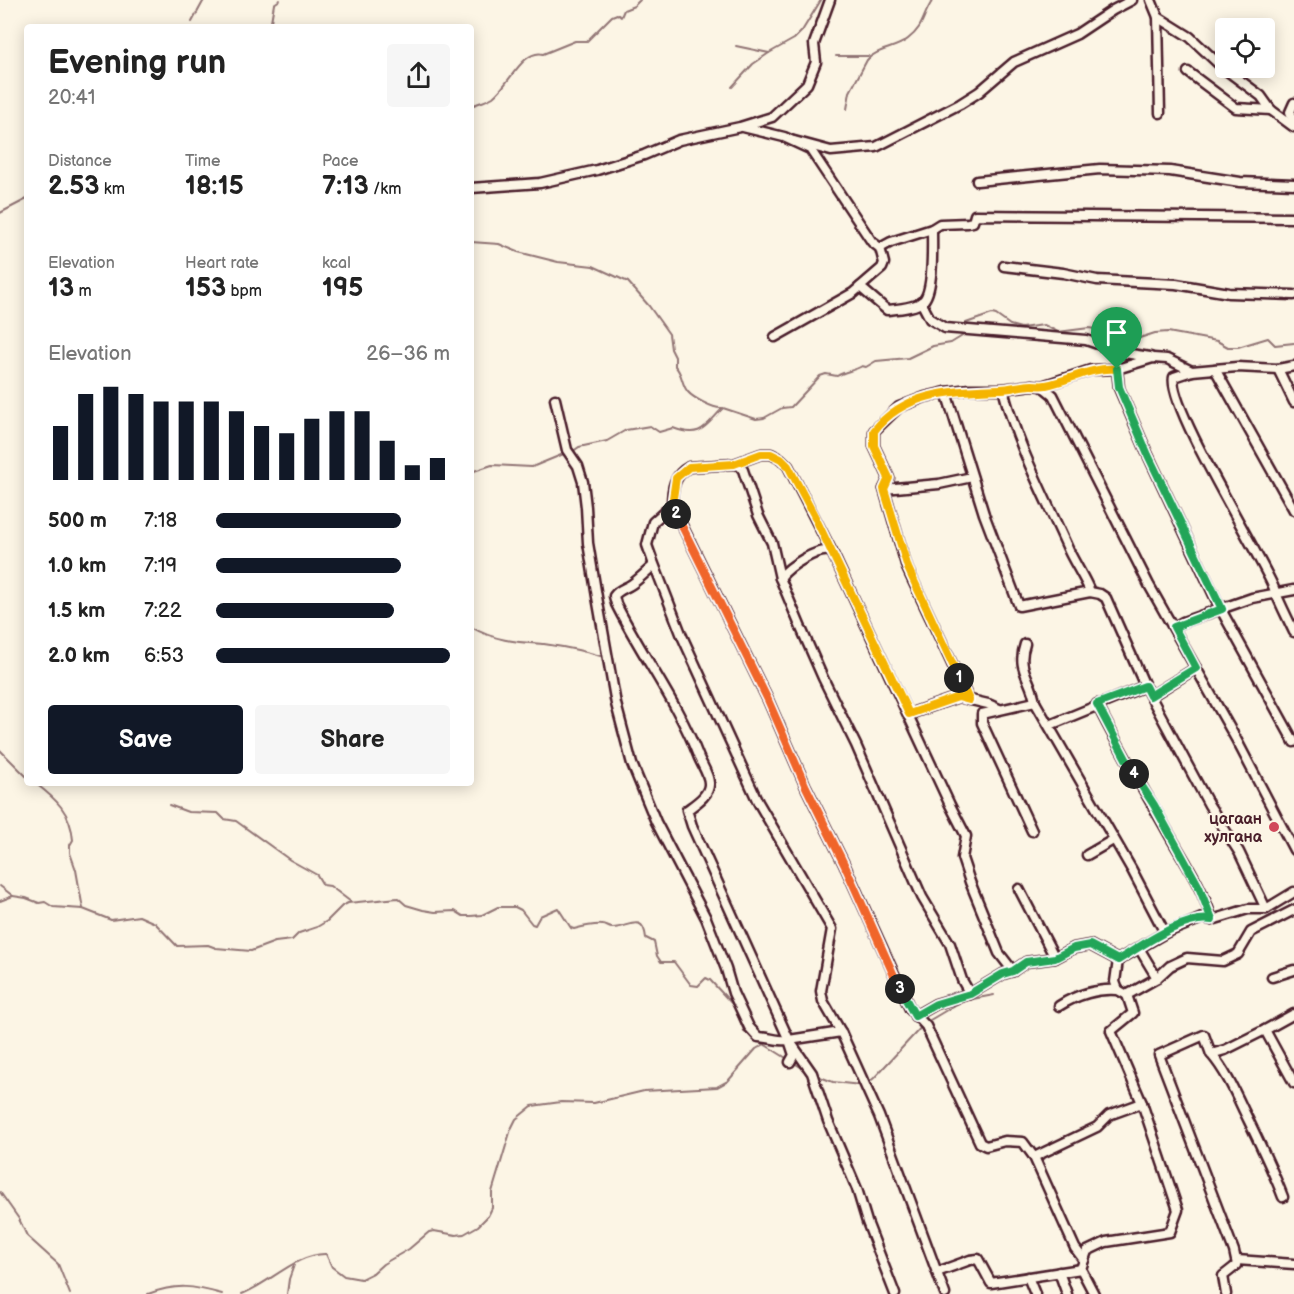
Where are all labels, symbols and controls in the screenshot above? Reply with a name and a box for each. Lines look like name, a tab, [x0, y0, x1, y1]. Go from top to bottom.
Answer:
map controls	[1215, 18, 1275, 78]
button: locate	[1215, 18, 1275, 78]
text: Evening run	[48, 43, 226, 83]
button: share	[387, 44, 450, 107]
text: 20:41	[48, 86, 96, 110]
text: Distance	[48, 152, 112, 171]
text: Time	[185, 152, 220, 171]
text: Pace	[322, 152, 358, 171]
text: 2.53	[48, 171, 99, 202]
text: 18:15	[185, 171, 244, 202]
text: 7:13	[322, 171, 369, 202]
text: km	[99, 180, 125, 199]
text: /km	[369, 180, 401, 199]
text: Elevation	[48, 254, 115, 273]
text: Heart rate	[185, 254, 259, 273]
text: kcal	[322, 254, 351, 273]
text: 13	[48, 273, 74, 304]
text: 153	[185, 273, 226, 304]
text: 195	[322, 273, 363, 304]
text: m	[74, 282, 92, 301]
text: bpm	[226, 282, 262, 301]
pin	[1091, 307, 1142, 369]
icon: arrive	[1100, 316, 1133, 349]
text: Elevation	[48, 342, 131, 366]
text: 26–36 m	[366, 342, 450, 366]
pin: 2	[661, 499, 691, 529]
text: 2	[671, 504, 681, 523]
text: 500 m	[48, 509, 107, 533]
text: 7:18	[144, 509, 177, 533]
text: 1.0 km	[48, 554, 106, 578]
text: 7:19	[144, 554, 177, 578]
text: 1.5 km	[48, 599, 105, 623]
text: 7:22	[144, 599, 181, 623]
text: 2.0 km	[48, 644, 110, 668]
text: 6:53	[144, 644, 184, 668]
pin: 1	[944, 663, 974, 693]
text: 1	[956, 668, 962, 687]
button: Save	[48, 705, 243, 774]
button: Share	[255, 705, 450, 774]
pin: 4	[1119, 759, 1149, 789]
text: 4	[1129, 764, 1139, 783]
place label: цагаан хулгана	[1204, 810, 1263, 847]
marker: цагаан хулгана	[1267, 820, 1281, 834]
pin: 3	[885, 974, 915, 1004]
text: 3	[895, 979, 905, 998]

